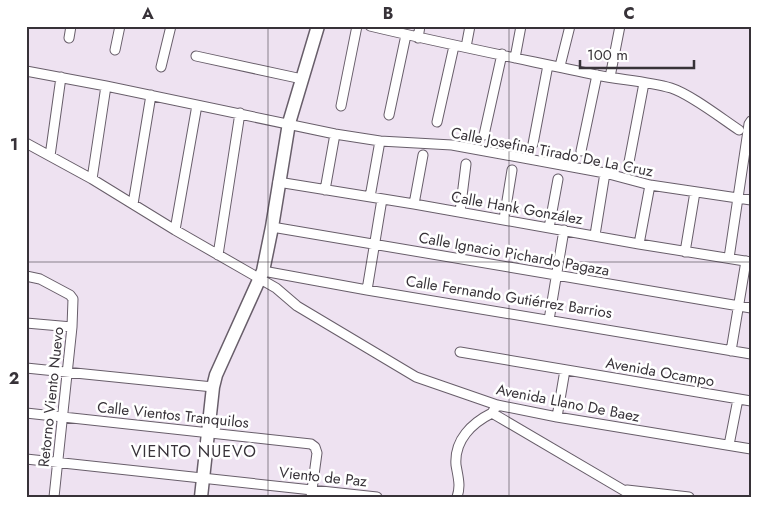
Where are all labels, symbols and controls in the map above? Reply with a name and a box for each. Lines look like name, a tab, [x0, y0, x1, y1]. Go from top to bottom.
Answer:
text: A	[141, 2, 154, 25]
text: B	[383, 2, 393, 25]
text: C	[623, 2, 635, 25]
scale bar	[580, 38, 693, 70]
text: 100 m	[587, 44, 628, 66]
street label: Calle Josefina Tirado De La Cruz	[449, 122, 655, 182]
text: 1	[10, 133, 18, 156]
street label: Calle Hank González	[449, 186, 585, 230]
street label: Calle Ignacio Pichardo Pagaza	[417, 226, 611, 282]
street label: Calle Fernando Gutiérrez Barrios	[404, 270, 614, 324]
street label: Retorno Viento Nuevo	[33, 326, 69, 468]
street label: Avenida Ocampo	[604, 352, 716, 392]
text: 2	[9, 367, 19, 390]
street label: Avenida Llano De Baez	[494, 378, 642, 428]
street label: Calle Vientos Tranquilos	[96, 396, 250, 434]
district label: VIENTO NUEVO	[131, 440, 257, 463]
street label: Viento de Paz	[278, 461, 368, 493]

